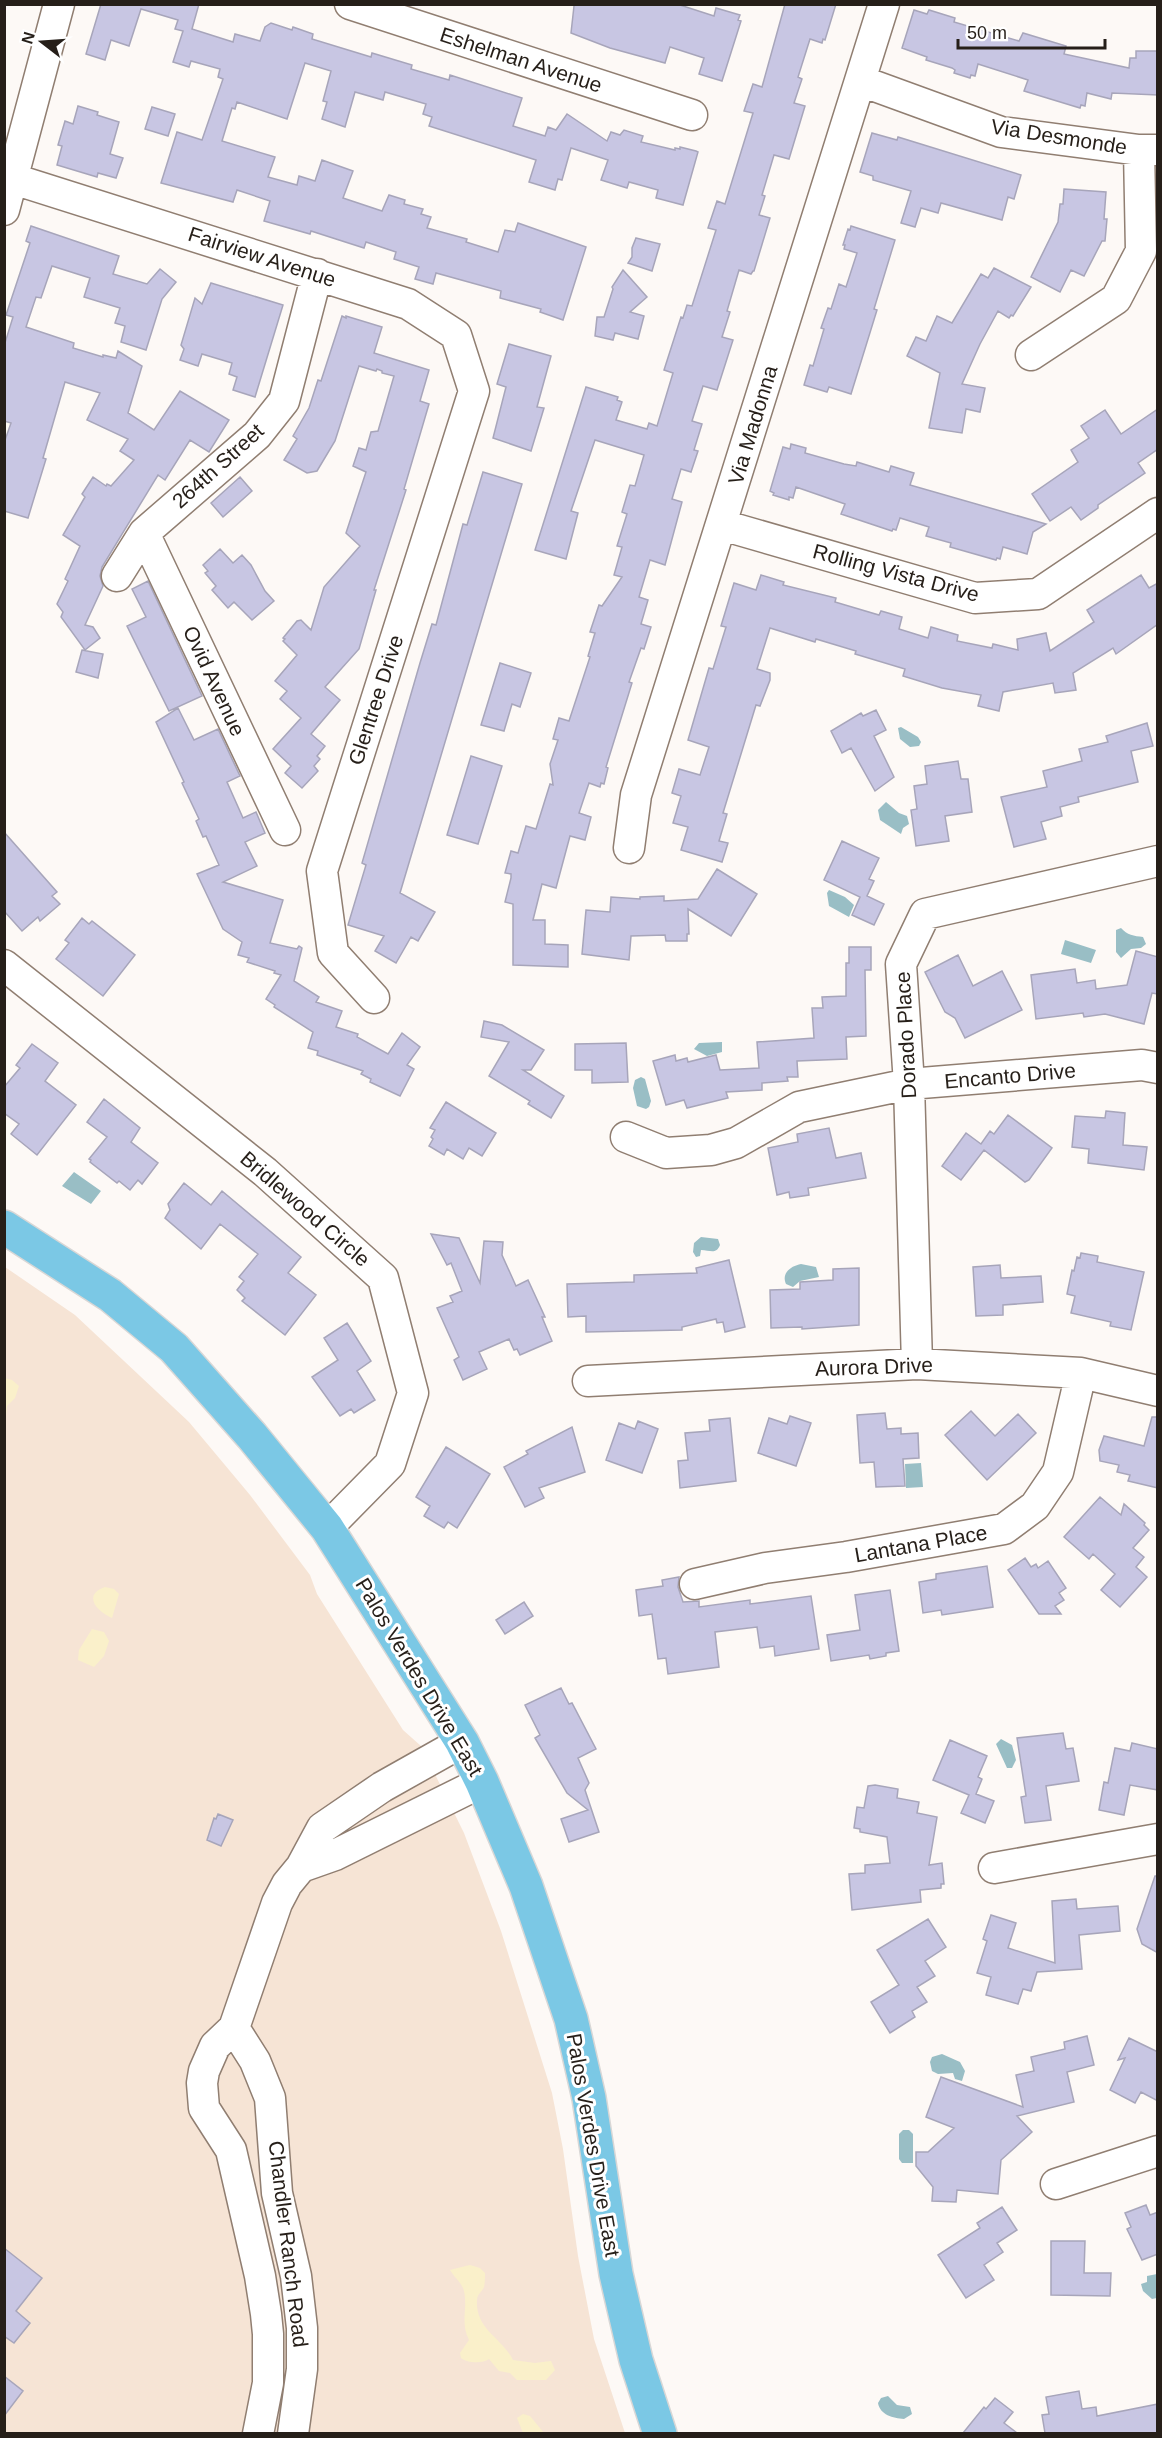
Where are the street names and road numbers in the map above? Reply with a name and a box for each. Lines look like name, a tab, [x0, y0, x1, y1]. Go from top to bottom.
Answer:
street label: Eshelman Avenue	[437, 22, 605, 97]
street label: Via Desmonde	[989, 114, 1129, 159]
street label: Fairview Avenue	[186, 222, 339, 291]
street label: Via Madonna	[723, 362, 782, 487]
street label: 264th Street	[167, 419, 268, 512]
street label: Rolling Vista Drive	[810, 539, 982, 606]
street label: Ovid Avenue	[179, 622, 250, 739]
street label: Glentree Drive	[344, 632, 407, 768]
street label: Dorado Place	[891, 971, 920, 1099]
street label: Encanto Drive	[943, 1058, 1077, 1093]
street label: Bridlewood Circle	[236, 1146, 375, 1271]
street label: Aurora Drive	[815, 1353, 933, 1380]
street label: Lantana Place	[853, 1521, 989, 1566]
street label: Palos Verdes Drive East	[351, 1574, 488, 1780]
street label: Palos Verdes Drive East	[563, 2031, 625, 2259]
street label: Chandler Ranch Road	[264, 2139, 313, 2348]

